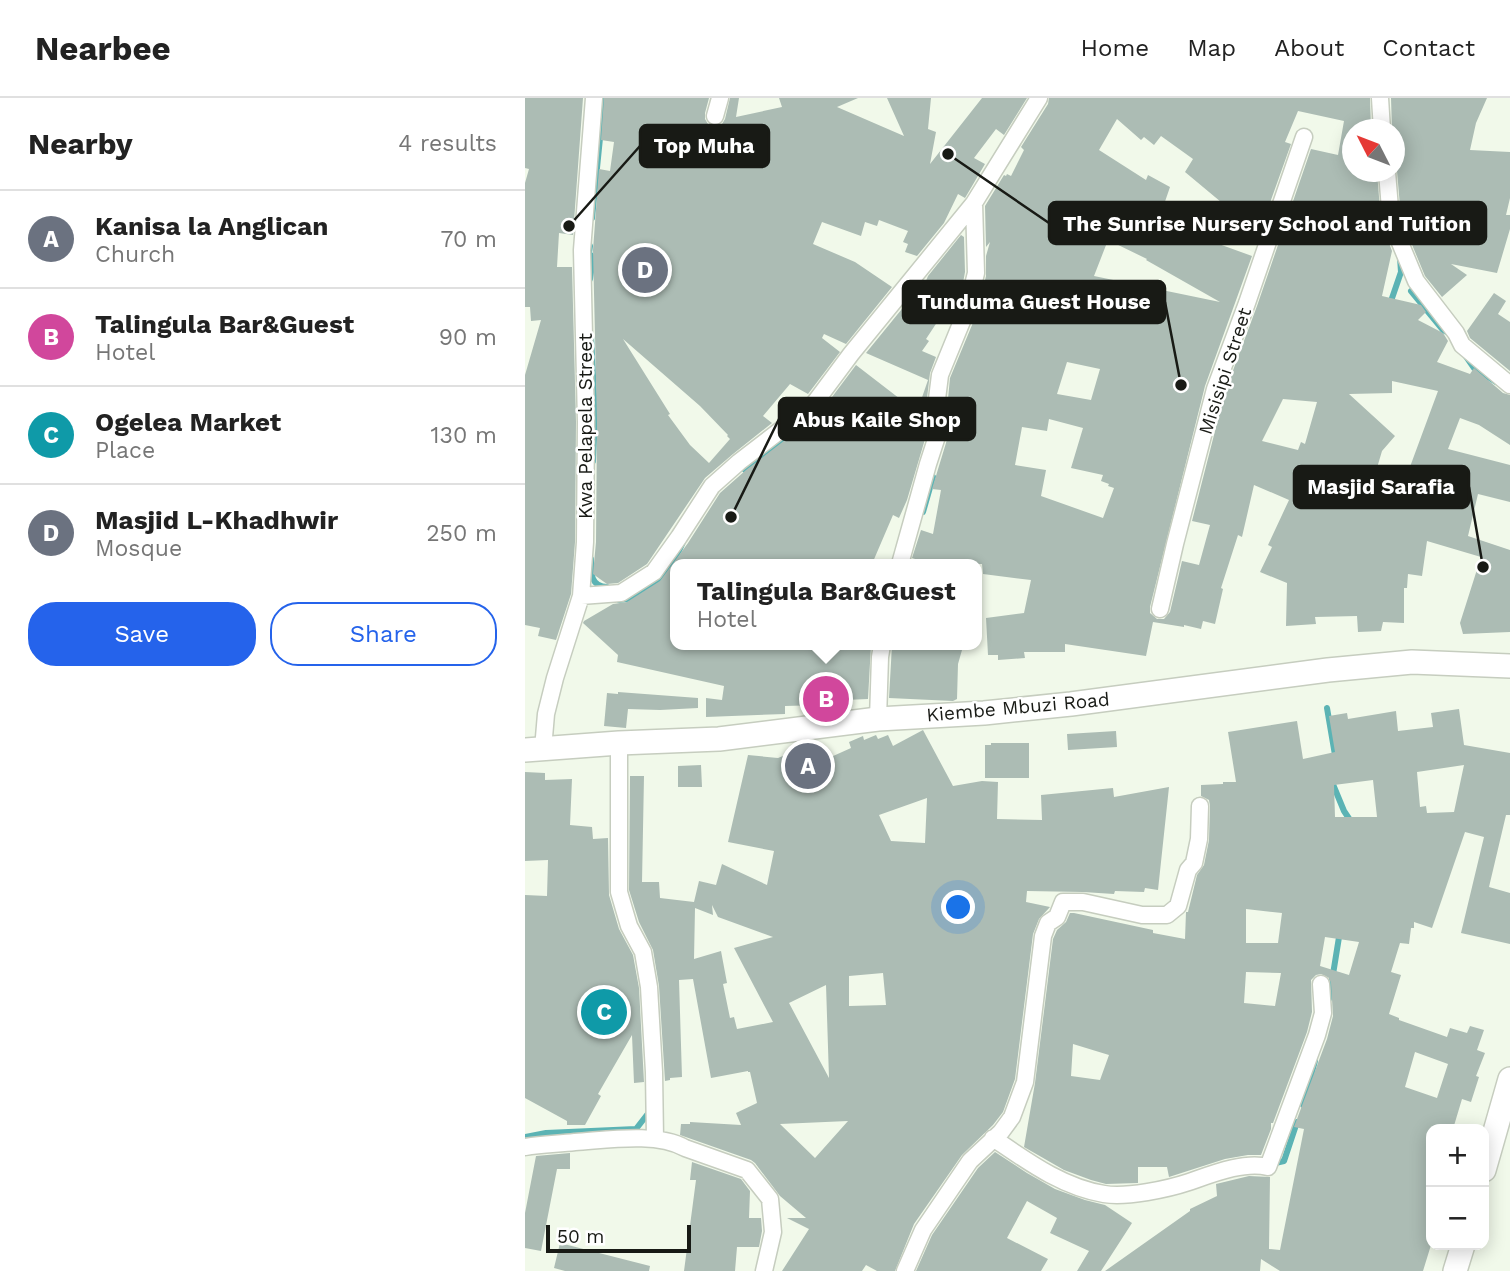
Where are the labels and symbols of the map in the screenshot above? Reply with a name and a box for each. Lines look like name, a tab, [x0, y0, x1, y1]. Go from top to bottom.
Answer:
north arrow	[1342, 119, 1405, 182]
callout: Top Muha	[640, 125, 769, 167]
text: Top Muha	[654, 133, 755, 158]
callout: The Sunrise Nursery School and Tuition	[1049, 202, 1486, 244]
text: The Sunrise Nursery School and Tuition	[1063, 211, 1471, 236]
pin: D	[622, 244, 668, 296]
callout: Tunduma Guest House	[903, 281, 1165, 323]
text: Tunduma Guest House	[917, 289, 1151, 314]
street label: Misisipi Street	[1194, 305, 1256, 437]
street label: Kwa Pelapela Street	[574, 333, 597, 519]
callout: Abus Kaile Shop	[779, 398, 975, 440]
text: Abus Kaile Shop	[793, 407, 961, 432]
callout: Masjid Sarafia	[1294, 466, 1469, 508]
text: Masjid Sarafia	[1307, 474, 1456, 499]
pin: B	[803, 673, 849, 725]
street label: Kiembe Mbuzi Road	[925, 688, 1111, 726]
pin: A	[785, 740, 831, 792]
your location	[941, 890, 975, 924]
pin: C	[581, 986, 627, 1038]
scale bar	[546, 1222, 691, 1254]

